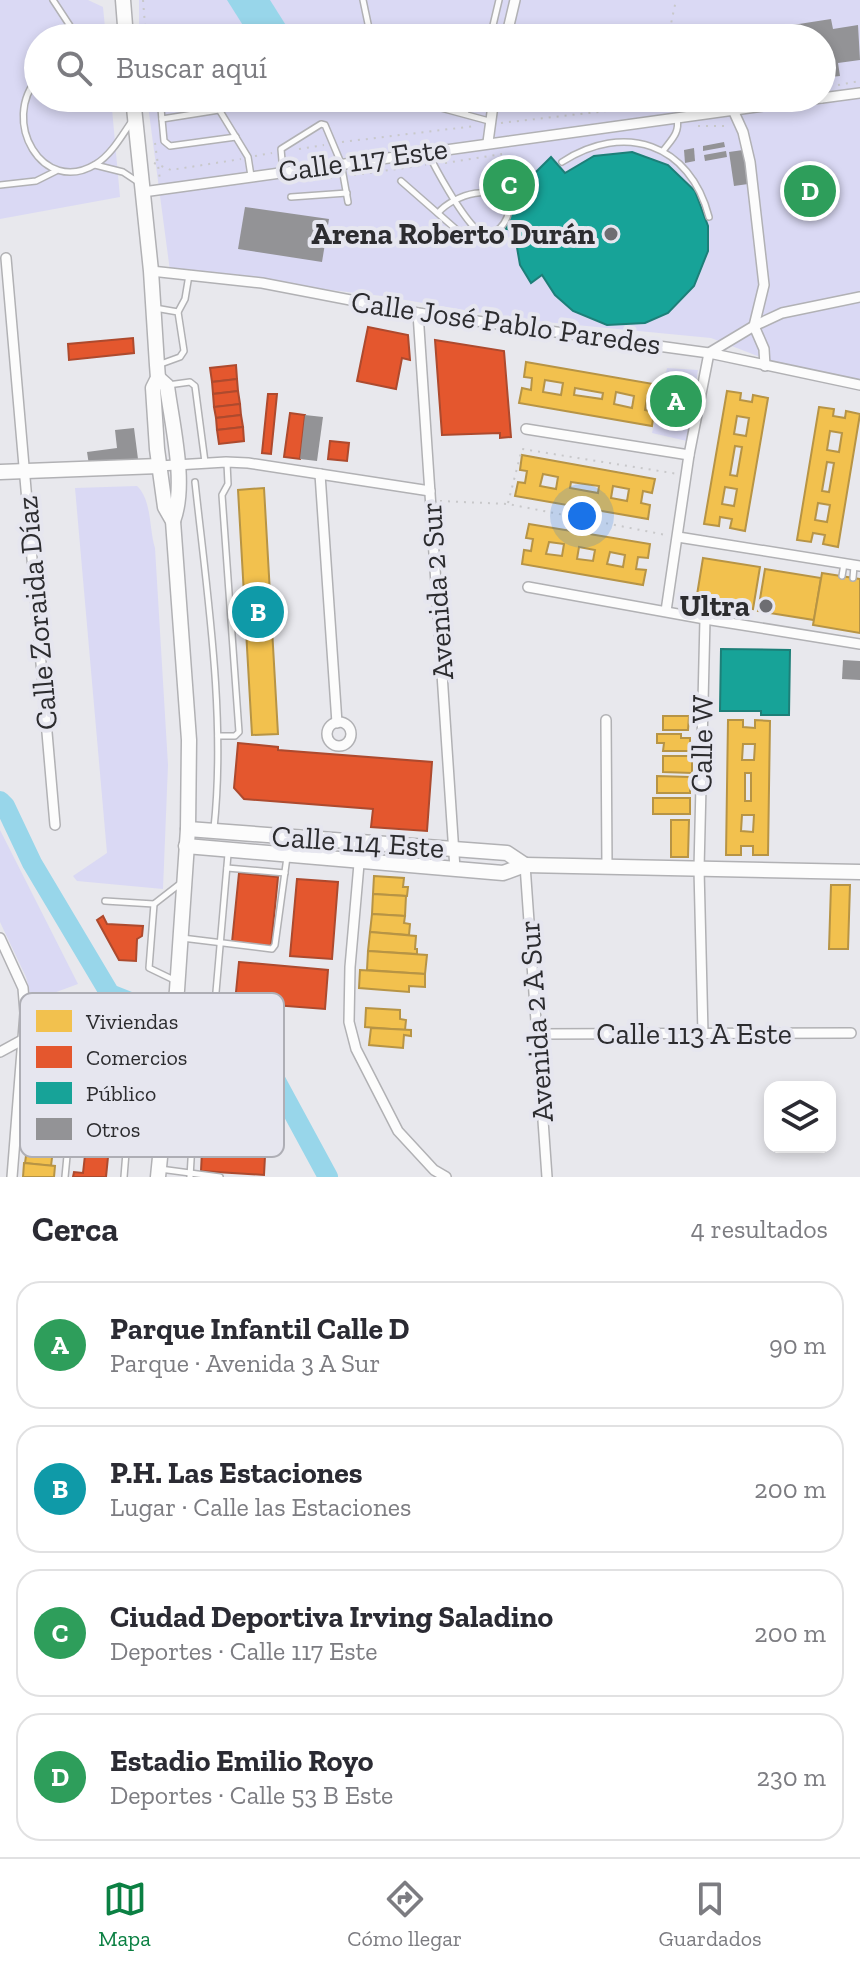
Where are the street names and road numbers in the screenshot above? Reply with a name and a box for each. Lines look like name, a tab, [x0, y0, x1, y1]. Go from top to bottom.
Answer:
street label: Calle 117 Este	[276, 130, 450, 190]
street label: Calle José Pablo Paredes	[349, 283, 663, 363]
street label: Calle Zoraida Díaz	[9, 494, 65, 731]
street label: Avenida 2 Sur	[413, 501, 461, 681]
street label: Calle W	[683, 695, 721, 793]
street label: Calle 114 Este	[271, 818, 445, 866]
street label: Avenida 2 A Sur	[511, 919, 561, 1123]
street label: Calle 113 A Este	[596, 1016, 792, 1052]

